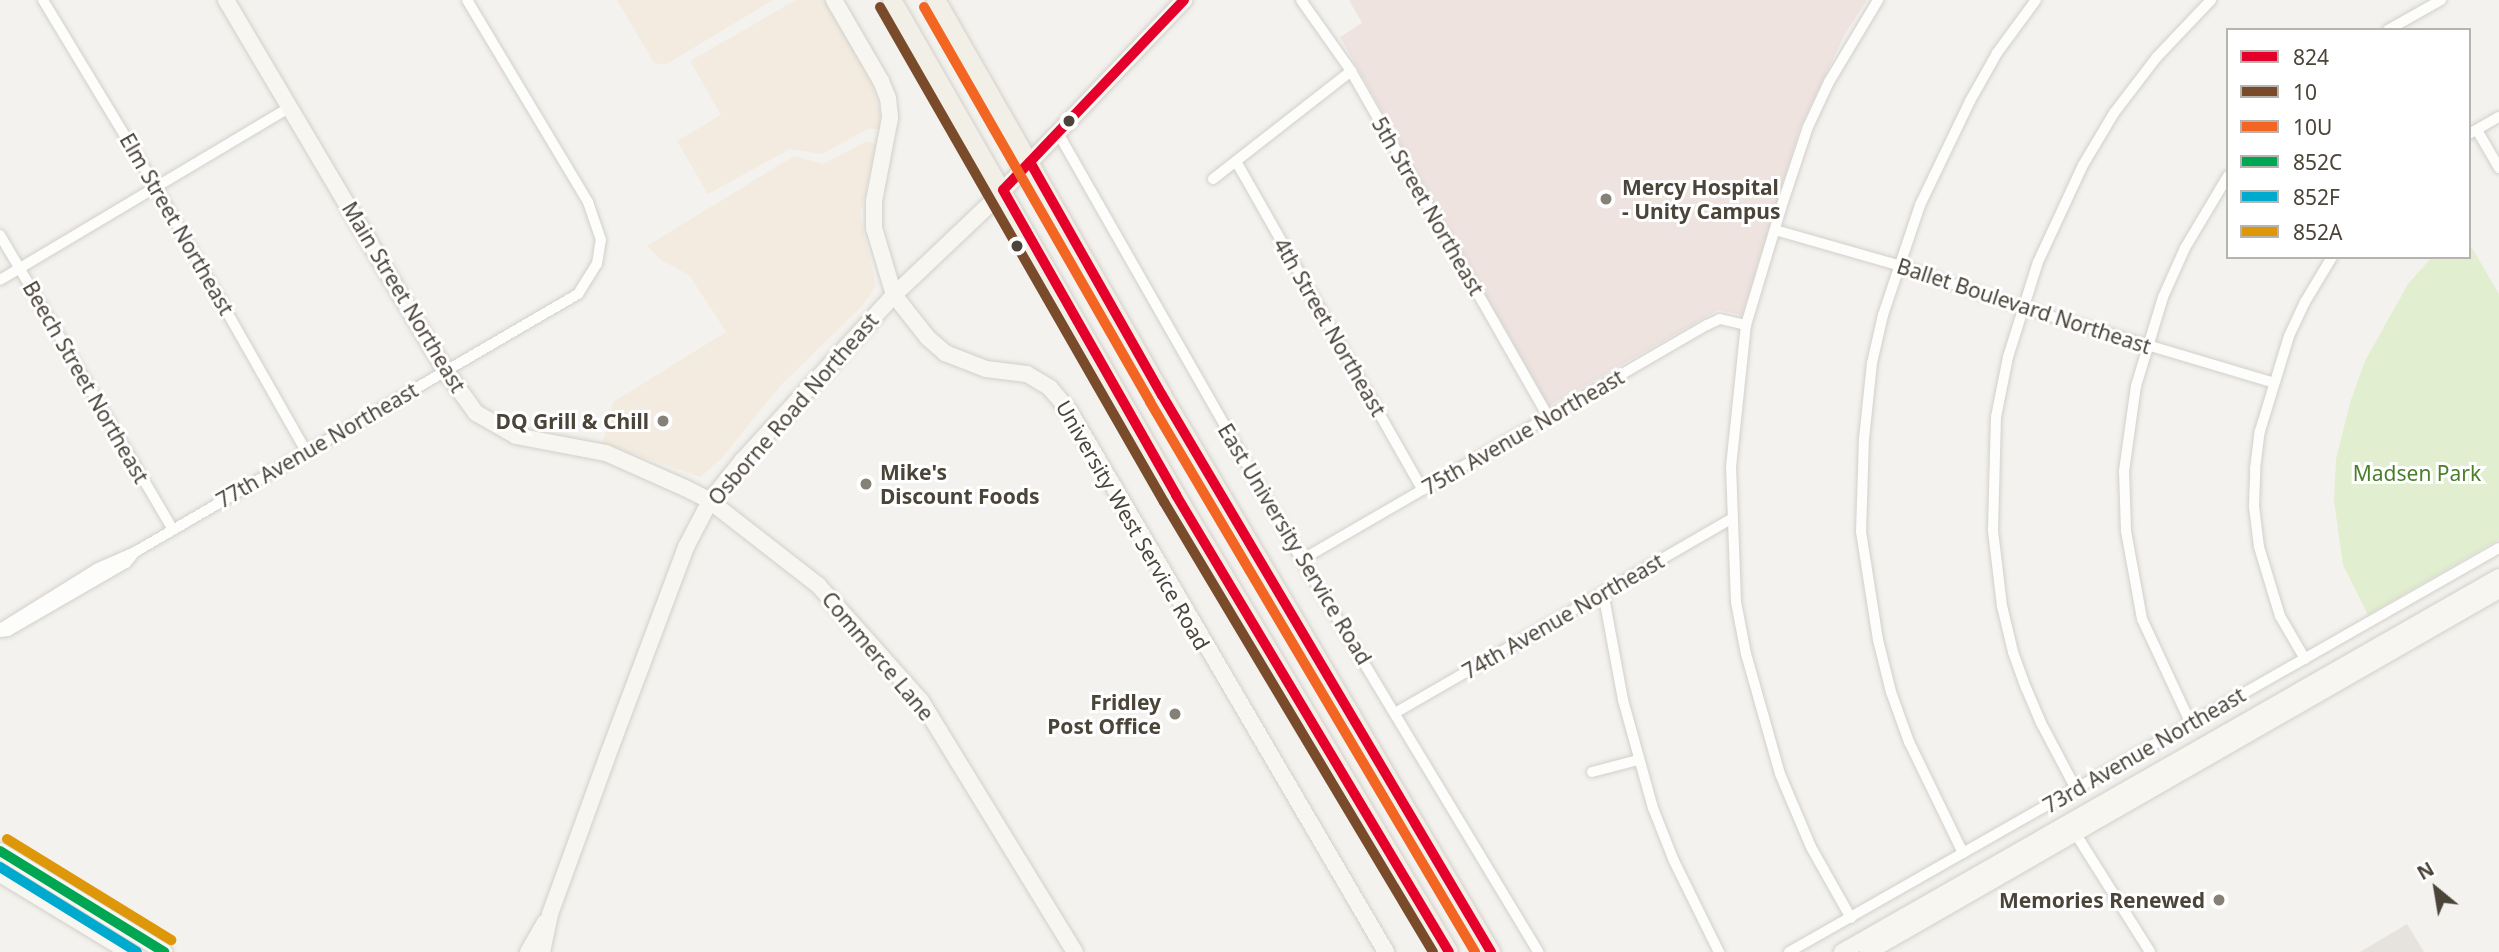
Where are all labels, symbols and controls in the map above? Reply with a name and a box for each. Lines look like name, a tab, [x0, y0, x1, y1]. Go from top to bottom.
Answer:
legend	[2226, 28, 2471, 259]
text: 824	[2293, 43, 2329, 71]
text: 10	[2293, 78, 2317, 106]
street label: 5th Street Northeast	[1367, 113, 1489, 299]
text: 10U	[2293, 113, 2332, 141]
unlabelled marker	[1062, 114, 1076, 128]
street label: Elm Street Northeast	[115, 129, 239, 319]
text: 852C	[2293, 148, 2342, 176]
place label: Mercy Hospital - Unity Campus	[1622, 174, 1781, 224]
text: 852F	[2293, 183, 2340, 211]
marker: Mercy Hospital - Unity Campus	[1596, 189, 1616, 209]
street label: Main Street Northeast	[337, 197, 471, 397]
text: 852A	[2293, 218, 2342, 246]
street label: 4th Street Northeast	[1269, 234, 1391, 420]
unlabelled marker	[1010, 239, 1024, 253]
street label: Ballet Boulevard Northeast	[1894, 253, 2154, 359]
street label: Beech Street Northeast	[18, 276, 154, 488]
street label: Osborne Road Northeast	[703, 308, 883, 510]
street label: 75th Avenue Northeast	[1418, 364, 1628, 500]
street label: 77th Avenue Northeast	[212, 377, 422, 513]
street label: University West Service Road	[1051, 396, 1215, 654]
place label: DQ Grill & Chill	[496, 408, 649, 434]
marker: DQ Grill & Chill	[655, 413, 671, 429]
street label: East University Service Road	[1213, 419, 1377, 669]
place label: Mike's Discount Foods	[880, 459, 1040, 509]
park label: Madsen Park	[2353, 460, 2481, 486]
marker: Mike's Discount Foods	[858, 476, 874, 492]
street label: 74th Avenue Northeast	[1458, 548, 1668, 684]
street label: Commerce Lane	[817, 586, 939, 726]
street label: 73rd Avenue Northeast	[2039, 682, 2249, 818]
place label: Fridley Post Office	[1047, 689, 1161, 739]
marker: Fridley Post Office	[1167, 706, 1183, 722]
north arrow	[2401, 854, 2471, 924]
text: N	[2412, 856, 2439, 886]
place label: Memories Renewed	[1999, 887, 2205, 913]
marker: Memories Renewed	[2211, 892, 2227, 908]

